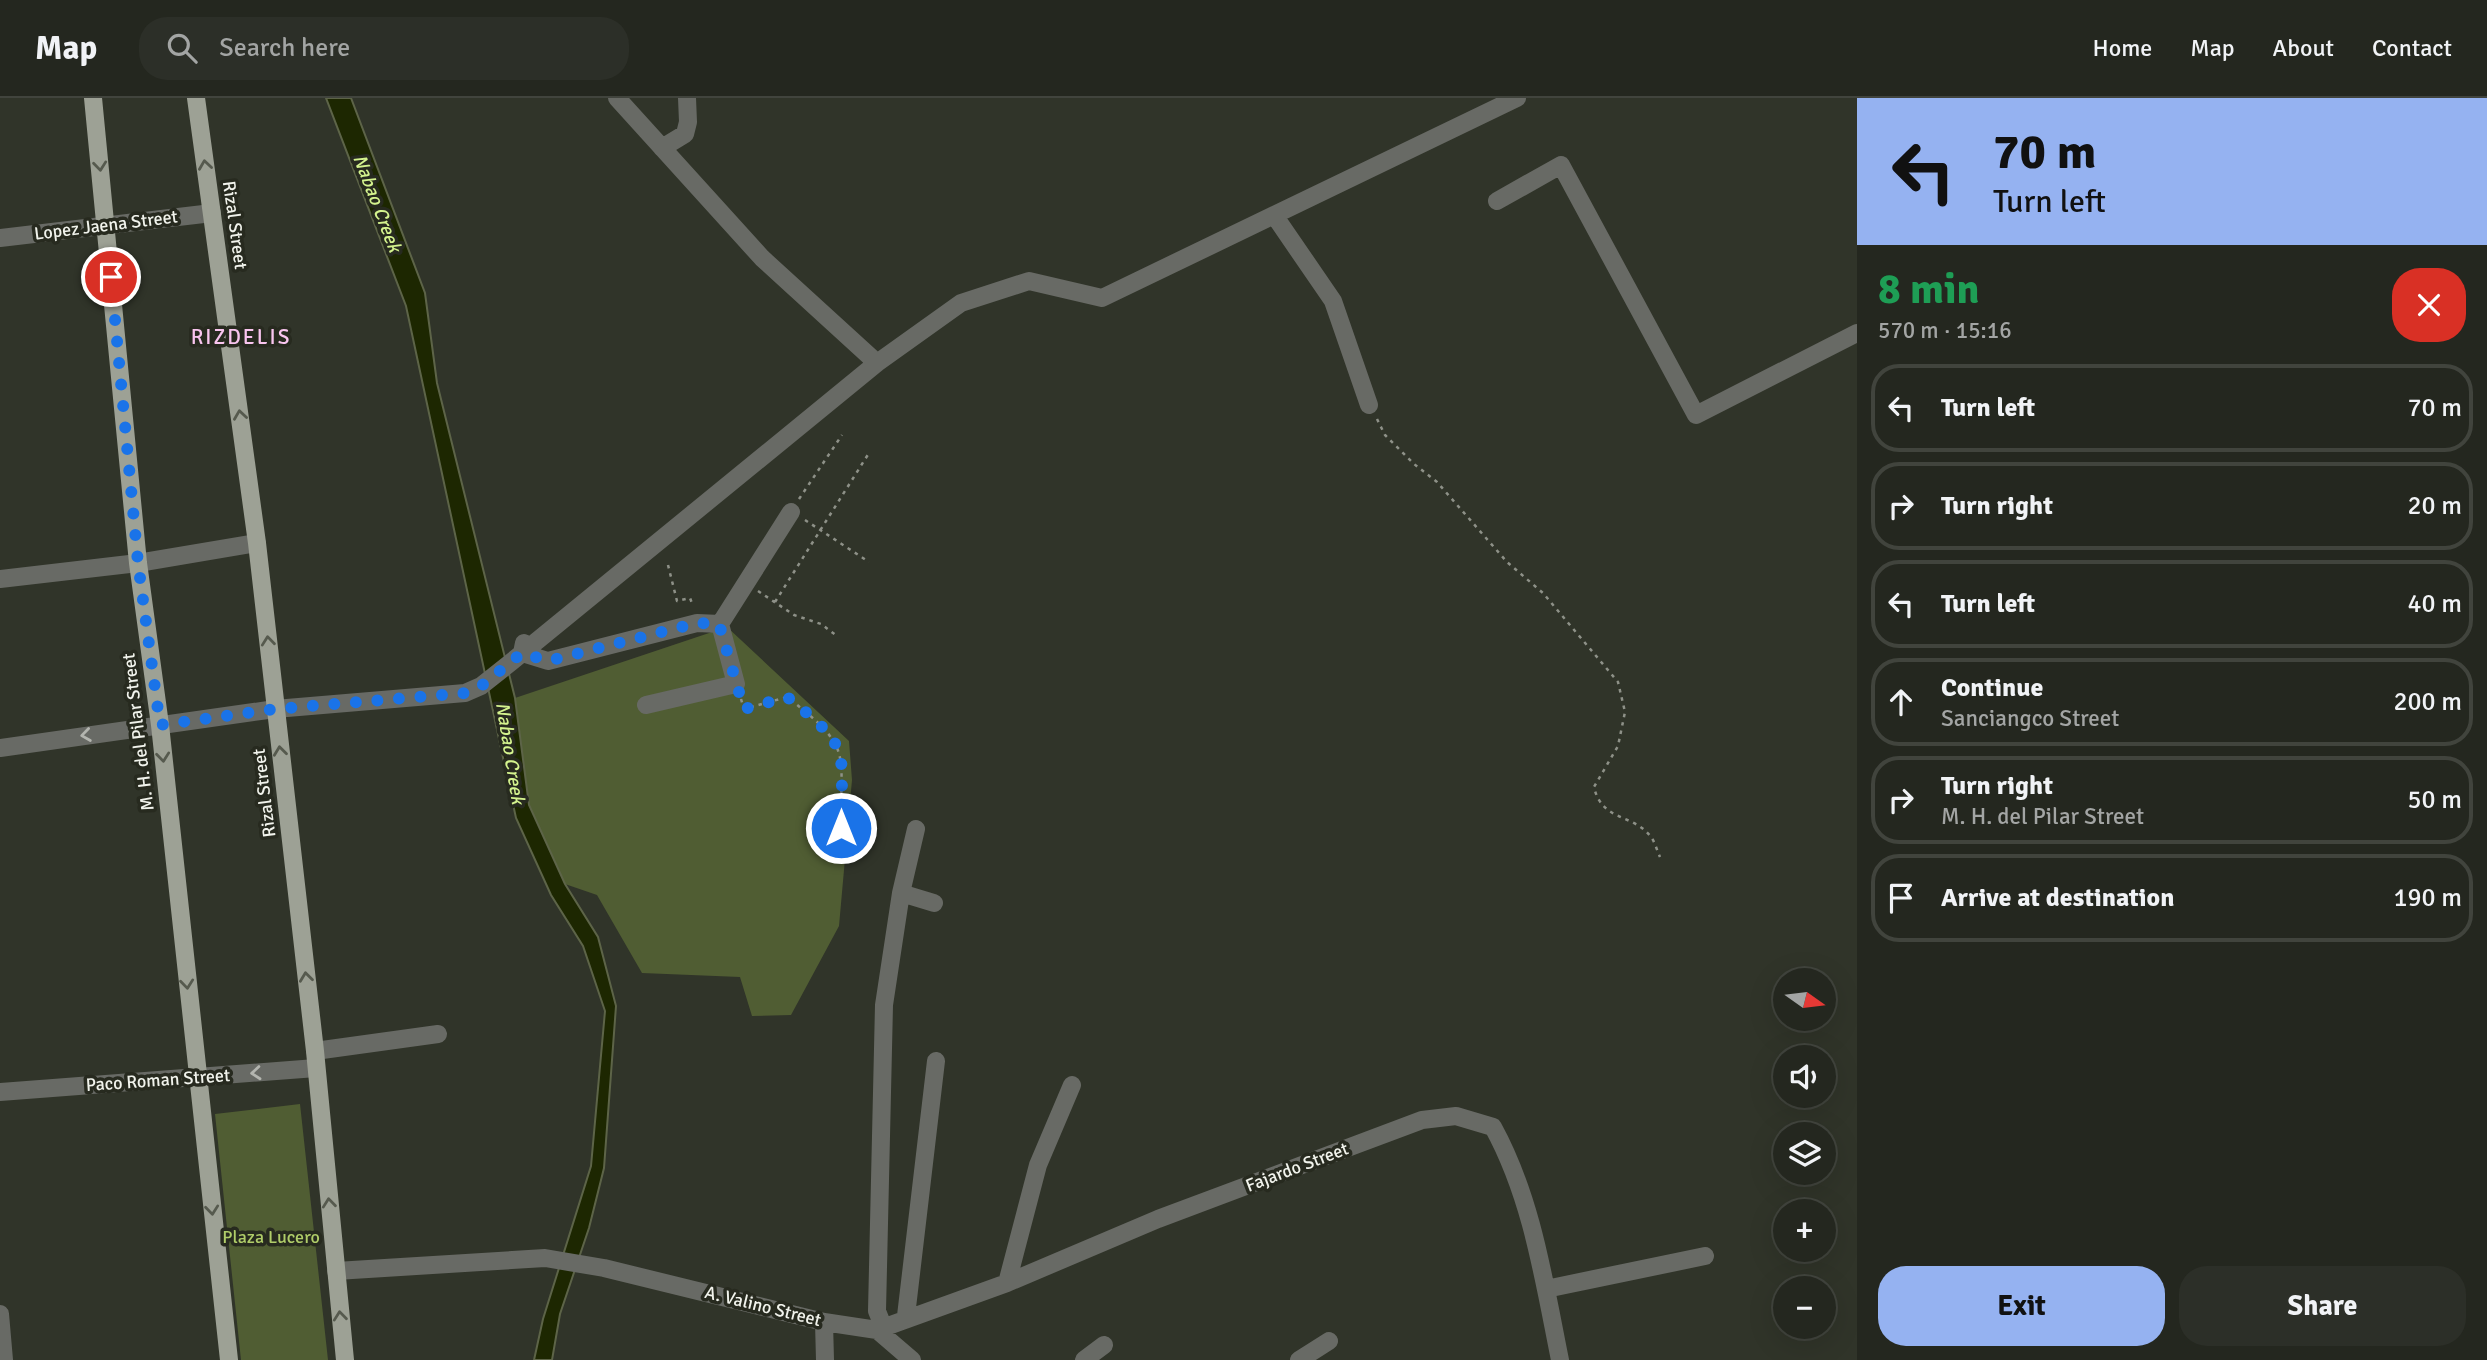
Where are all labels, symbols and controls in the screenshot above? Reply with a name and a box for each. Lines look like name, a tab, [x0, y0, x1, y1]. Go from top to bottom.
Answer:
search box	[139, 17, 629, 80]
text: Map	[35, 28, 97, 69]
icon: search	[163, 29, 201, 67]
text: Search here	[219, 32, 350, 64]
text: Home	[2092, 33, 2152, 63]
text: Map	[2190, 33, 2235, 63]
text: About	[2273, 33, 2334, 63]
text: Contact	[2372, 33, 2452, 63]
text: 70 m	[1993, 122, 2096, 182]
icon: left	[1878, 126, 1969, 217]
water label: Nabao Creek	[347, 151, 407, 257]
one-way arrow	[198, 159, 213, 171]
one-way arrow	[92, 161, 107, 172]
street label: Rizal Street	[218, 179, 252, 271]
text: Turn left	[1993, 182, 2106, 221]
street label: Lopez Jaena Street	[33, 205, 179, 245]
pin	[81, 247, 141, 307]
icon: arrive	[92, 258, 130, 296]
text: 8 min	[1878, 264, 1979, 315]
button: close	[2392, 268, 2466, 342]
text: 570 m · 15:16	[1878, 316, 2012, 345]
district label: RIZDELIS	[191, 324, 291, 350]
icon: left	[1882, 389, 1920, 427]
text: Turn left	[1941, 392, 2035, 424]
text: 70 m	[2407, 392, 2462, 424]
one-way arrow	[232, 409, 247, 421]
icon: right	[1882, 487, 1920, 525]
text: Turn right	[1941, 490, 2053, 522]
text: 20 m	[2407, 490, 2462, 522]
icon: left	[1882, 585, 1920, 623]
text: Turn left	[1941, 588, 2035, 620]
text: 40 m	[2407, 588, 2462, 620]
one-way arrow	[260, 635, 275, 647]
street label: M. H. del Pilar Street	[117, 652, 159, 812]
text: Continue	[1941, 672, 2043, 704]
icon: ahead	[1882, 683, 1920, 721]
text: 200 m	[2393, 686, 2462, 718]
water label: Nabao Creek	[490, 700, 530, 807]
text: Sanciangco Street	[1941, 704, 2119, 733]
one-way arrow	[80, 728, 92, 743]
one-way arrow	[273, 745, 288, 756]
street label: Rizal Street	[248, 747, 280, 839]
one-way arrow	[156, 752, 171, 763]
text: Turn right	[1941, 770, 2053, 802]
icon: right	[1882, 781, 1920, 819]
text: 50 m	[2407, 784, 2462, 816]
position arrow	[804, 791, 878, 865]
text: M. H. del Pilar Street	[1941, 802, 2144, 831]
icon: arrive	[1882, 879, 1920, 917]
text: Arrive at destination	[1941, 882, 2174, 914]
text: 190 m	[2393, 882, 2462, 914]
north arrow	[1773, 968, 1836, 1031]
map controls	[1773, 968, 1836, 1339]
one-way arrow	[299, 971, 314, 983]
one-way arrow	[179, 978, 194, 989]
button: sound	[1773, 1045, 1836, 1108]
street label: Paco Roman Street	[85, 1064, 231, 1096]
one-way arrow	[250, 1065, 261, 1080]
button: layers	[1773, 1122, 1836, 1185]
street label: Fajardo Street	[1243, 1137, 1351, 1197]
one-way arrow	[322, 1198, 337, 1209]
button: +	[1773, 1199, 1836, 1262]
one-way arrow	[204, 1204, 219, 1216]
park label: Plaza Lucero	[222, 1226, 320, 1248]
button: Exit	[1878, 1266, 2165, 1346]
button: Share	[2179, 1266, 2466, 1346]
button: −	[1773, 1276, 1836, 1339]
street label: A. Valino Street	[702, 1281, 824, 1331]
one-way arrow	[333, 1310, 348, 1321]

